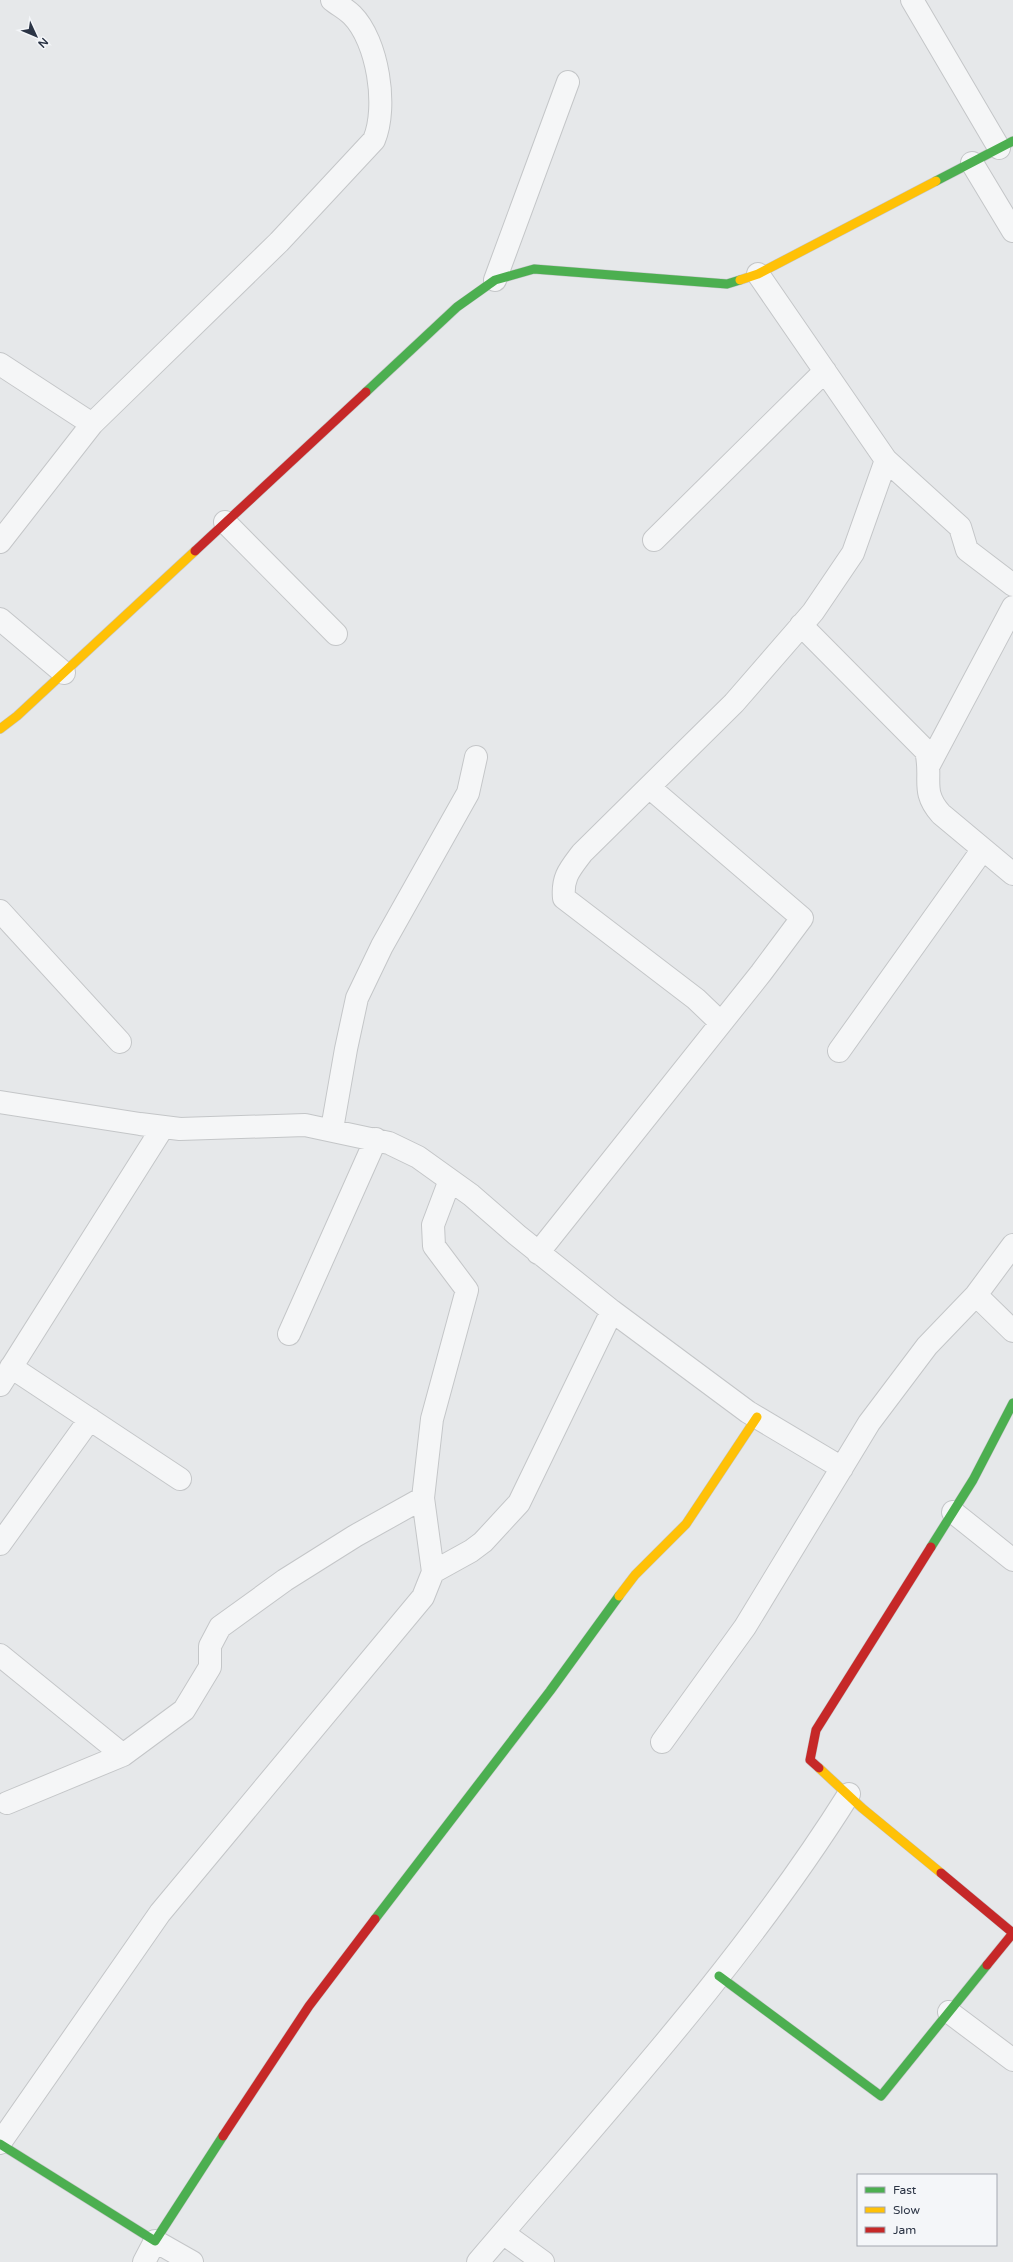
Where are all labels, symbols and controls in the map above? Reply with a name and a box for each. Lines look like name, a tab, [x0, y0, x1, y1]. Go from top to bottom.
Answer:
north arrow	[16, 16, 56, 56]
text: N	[35, 35, 51, 50]
legend	[857, 2174, 997, 2246]
text: Fast	[893, 2183, 917, 2197]
text: Slow	[893, 2203, 920, 2217]
text: Jam	[893, 2223, 916, 2237]

